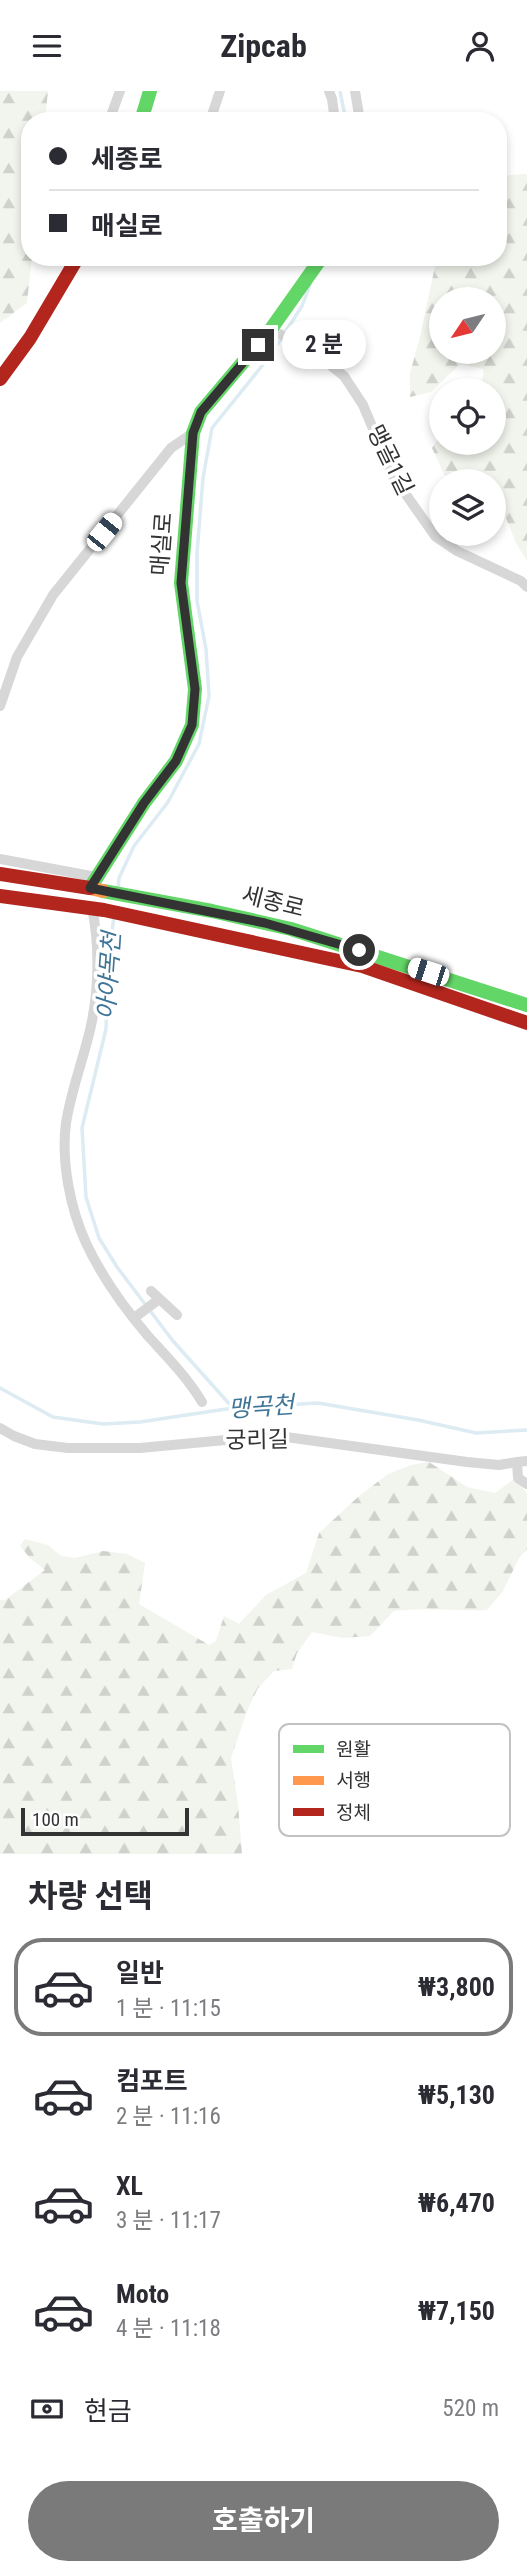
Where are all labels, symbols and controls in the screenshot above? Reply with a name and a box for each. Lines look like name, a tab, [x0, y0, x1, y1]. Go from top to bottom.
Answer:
icon: menu	[28, 27, 66, 65]
text: Zipcab	[220, 27, 307, 65]
icon: person	[461, 27, 499, 65]
text: 세종로	[91, 144, 163, 174]
text: 매실로	[91, 211, 163, 241]
north arrow	[429, 287, 506, 364]
map controls	[429, 287, 506, 546]
callout: 2 분	[282, 321, 366, 369]
route end	[242, 329, 274, 361]
text: 2 분	[305, 331, 343, 358]
button: locate	[429, 378, 506, 455]
street label: 맹골1길	[361, 420, 419, 500]
button: layers	[429, 469, 506, 546]
car	[83, 509, 126, 555]
street label: 매실로	[146, 511, 178, 577]
street label: 세종로	[239, 881, 307, 923]
water label: 아야목천	[92, 928, 126, 1021]
route start	[343, 934, 375, 966]
car	[405, 956, 452, 988]
water label: 맹곡천	[227, 1391, 298, 1423]
street label: 궁리길	[225, 1426, 289, 1454]
legend	[279, 1724, 510, 1836]
text: 원활	[336, 1738, 371, 1761]
text: 서행	[336, 1769, 371, 1792]
text: 정체	[336, 1801, 371, 1824]
scale bar	[21, 1805, 189, 1837]
text: 100 m	[32, 1808, 79, 1831]
text: 차량 선택	[28, 1877, 153, 1915]
icon: car	[32, 1956, 95, 2019]
text: 일반	[116, 1958, 164, 1988]
text: ₩3,800	[418, 1972, 495, 2002]
text: 1 분 · 11:15	[116, 1995, 221, 2022]
icon: car	[32, 2064, 95, 2127]
text: 컴포트	[116, 2066, 188, 2096]
text: ₩5,130	[418, 2080, 495, 2110]
text: 2 분 · 11:16	[116, 2103, 221, 2130]
text: XL	[116, 2171, 143, 2201]
icon: car	[32, 2172, 95, 2235]
text: ₩6,470	[418, 2188, 495, 2218]
text: 3 분 · 11:17	[116, 2207, 221, 2234]
text: Moto	[116, 2279, 169, 2309]
icon: car	[32, 2280, 95, 2343]
text: ₩7,150	[418, 2296, 495, 2326]
text: 4 분 · 11:18	[116, 2315, 221, 2342]
icon: cash	[28, 2390, 66, 2428]
text: 520 m	[442, 2395, 499, 2422]
text: 현금	[84, 2396, 132, 2426]
button: 호출하기	[28, 2481, 499, 2561]

